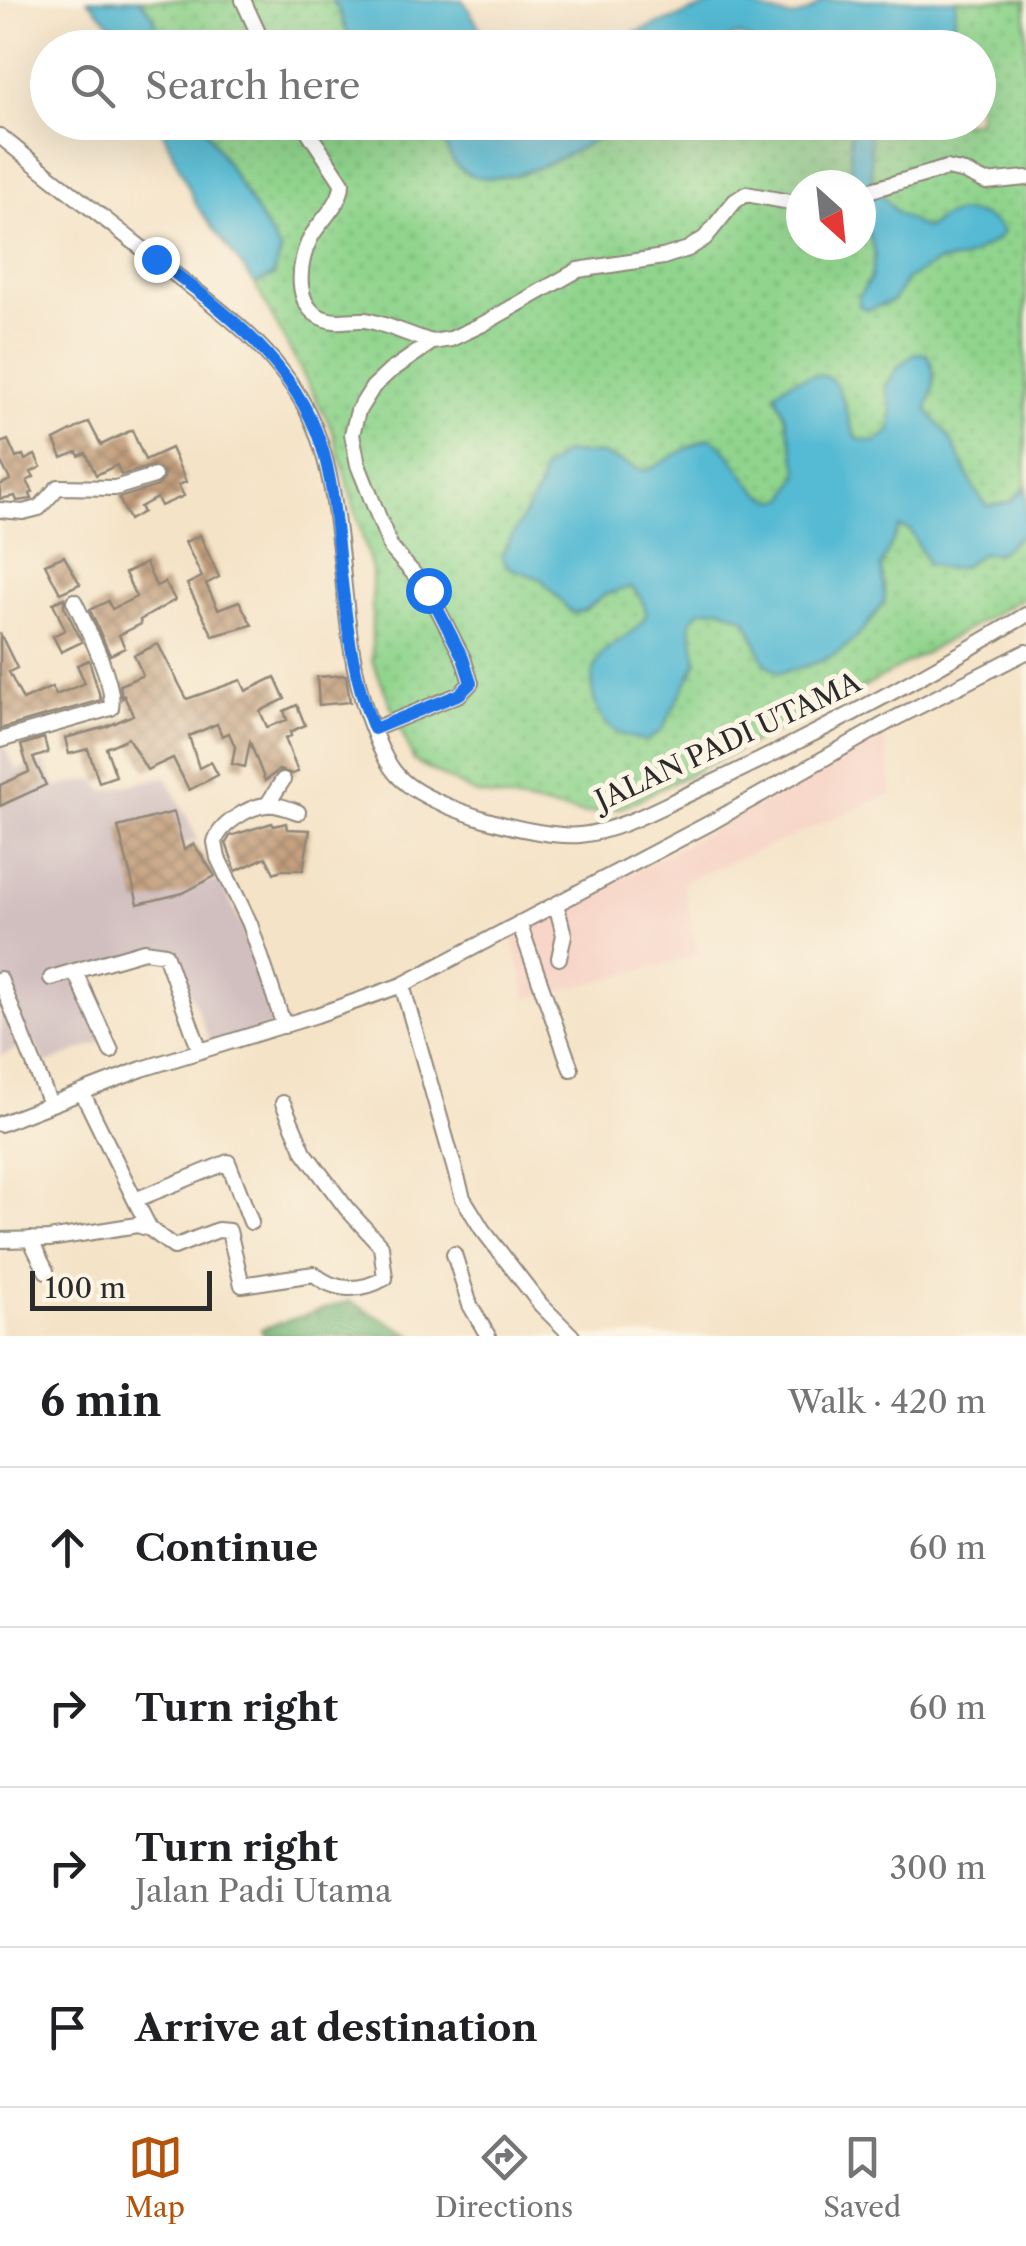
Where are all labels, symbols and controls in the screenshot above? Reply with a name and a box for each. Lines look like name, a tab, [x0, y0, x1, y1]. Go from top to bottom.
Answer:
search box	[30, 30, 996, 140]
icon: search	[65, 58, 120, 113]
text: Search here	[145, 62, 360, 109]
north arrow	[786, 170, 876, 260]
route end	[134, 237, 180, 283]
route start	[406, 568, 452, 614]
street label: JALAN PADI UTAMA	[586, 664, 867, 819]
scale bar	[30, 1266, 212, 1310]
text: 100 m	[45, 1271, 126, 1305]
text: 6 min	[40, 1375, 161, 1427]
text: Walk · 420 m	[788, 1382, 986, 1421]
icon: ahead	[40, 1520, 95, 1575]
text: Continue	[135, 1524, 318, 1571]
text: 60 m	[909, 1528, 986, 1567]
icon: right	[40, 1680, 95, 1735]
text: Turn right	[135, 1684, 338, 1731]
text: 60 m	[909, 1688, 986, 1727]
text: Turn right	[135, 1824, 338, 1871]
icon: right	[40, 1840, 95, 1895]
text: 300 m	[889, 1848, 986, 1887]
text: Jalan Padi Utama	[135, 1871, 392, 1910]
icon: arrive	[40, 2000, 95, 2055]
text: Arrive at destination	[135, 2004, 538, 2051]
tab: Map	[125, 2130, 185, 2224]
tab: Directions	[435, 2130, 573, 2224]
tab: Saved	[823, 2130, 901, 2224]

